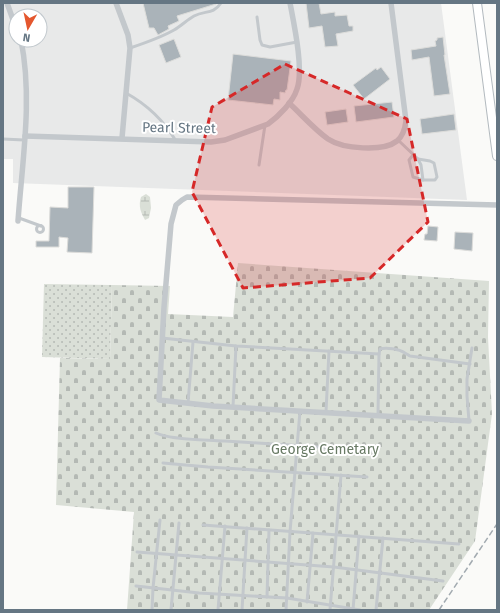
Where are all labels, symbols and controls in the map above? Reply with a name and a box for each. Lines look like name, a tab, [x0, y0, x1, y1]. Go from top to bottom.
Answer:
north arrow	[8, 8, 48, 48]
text: N	[22, 30, 31, 44]
street label: Pearl Street	[142, 119, 217, 137]
park label: George Cemetary	[271, 441, 379, 458]

